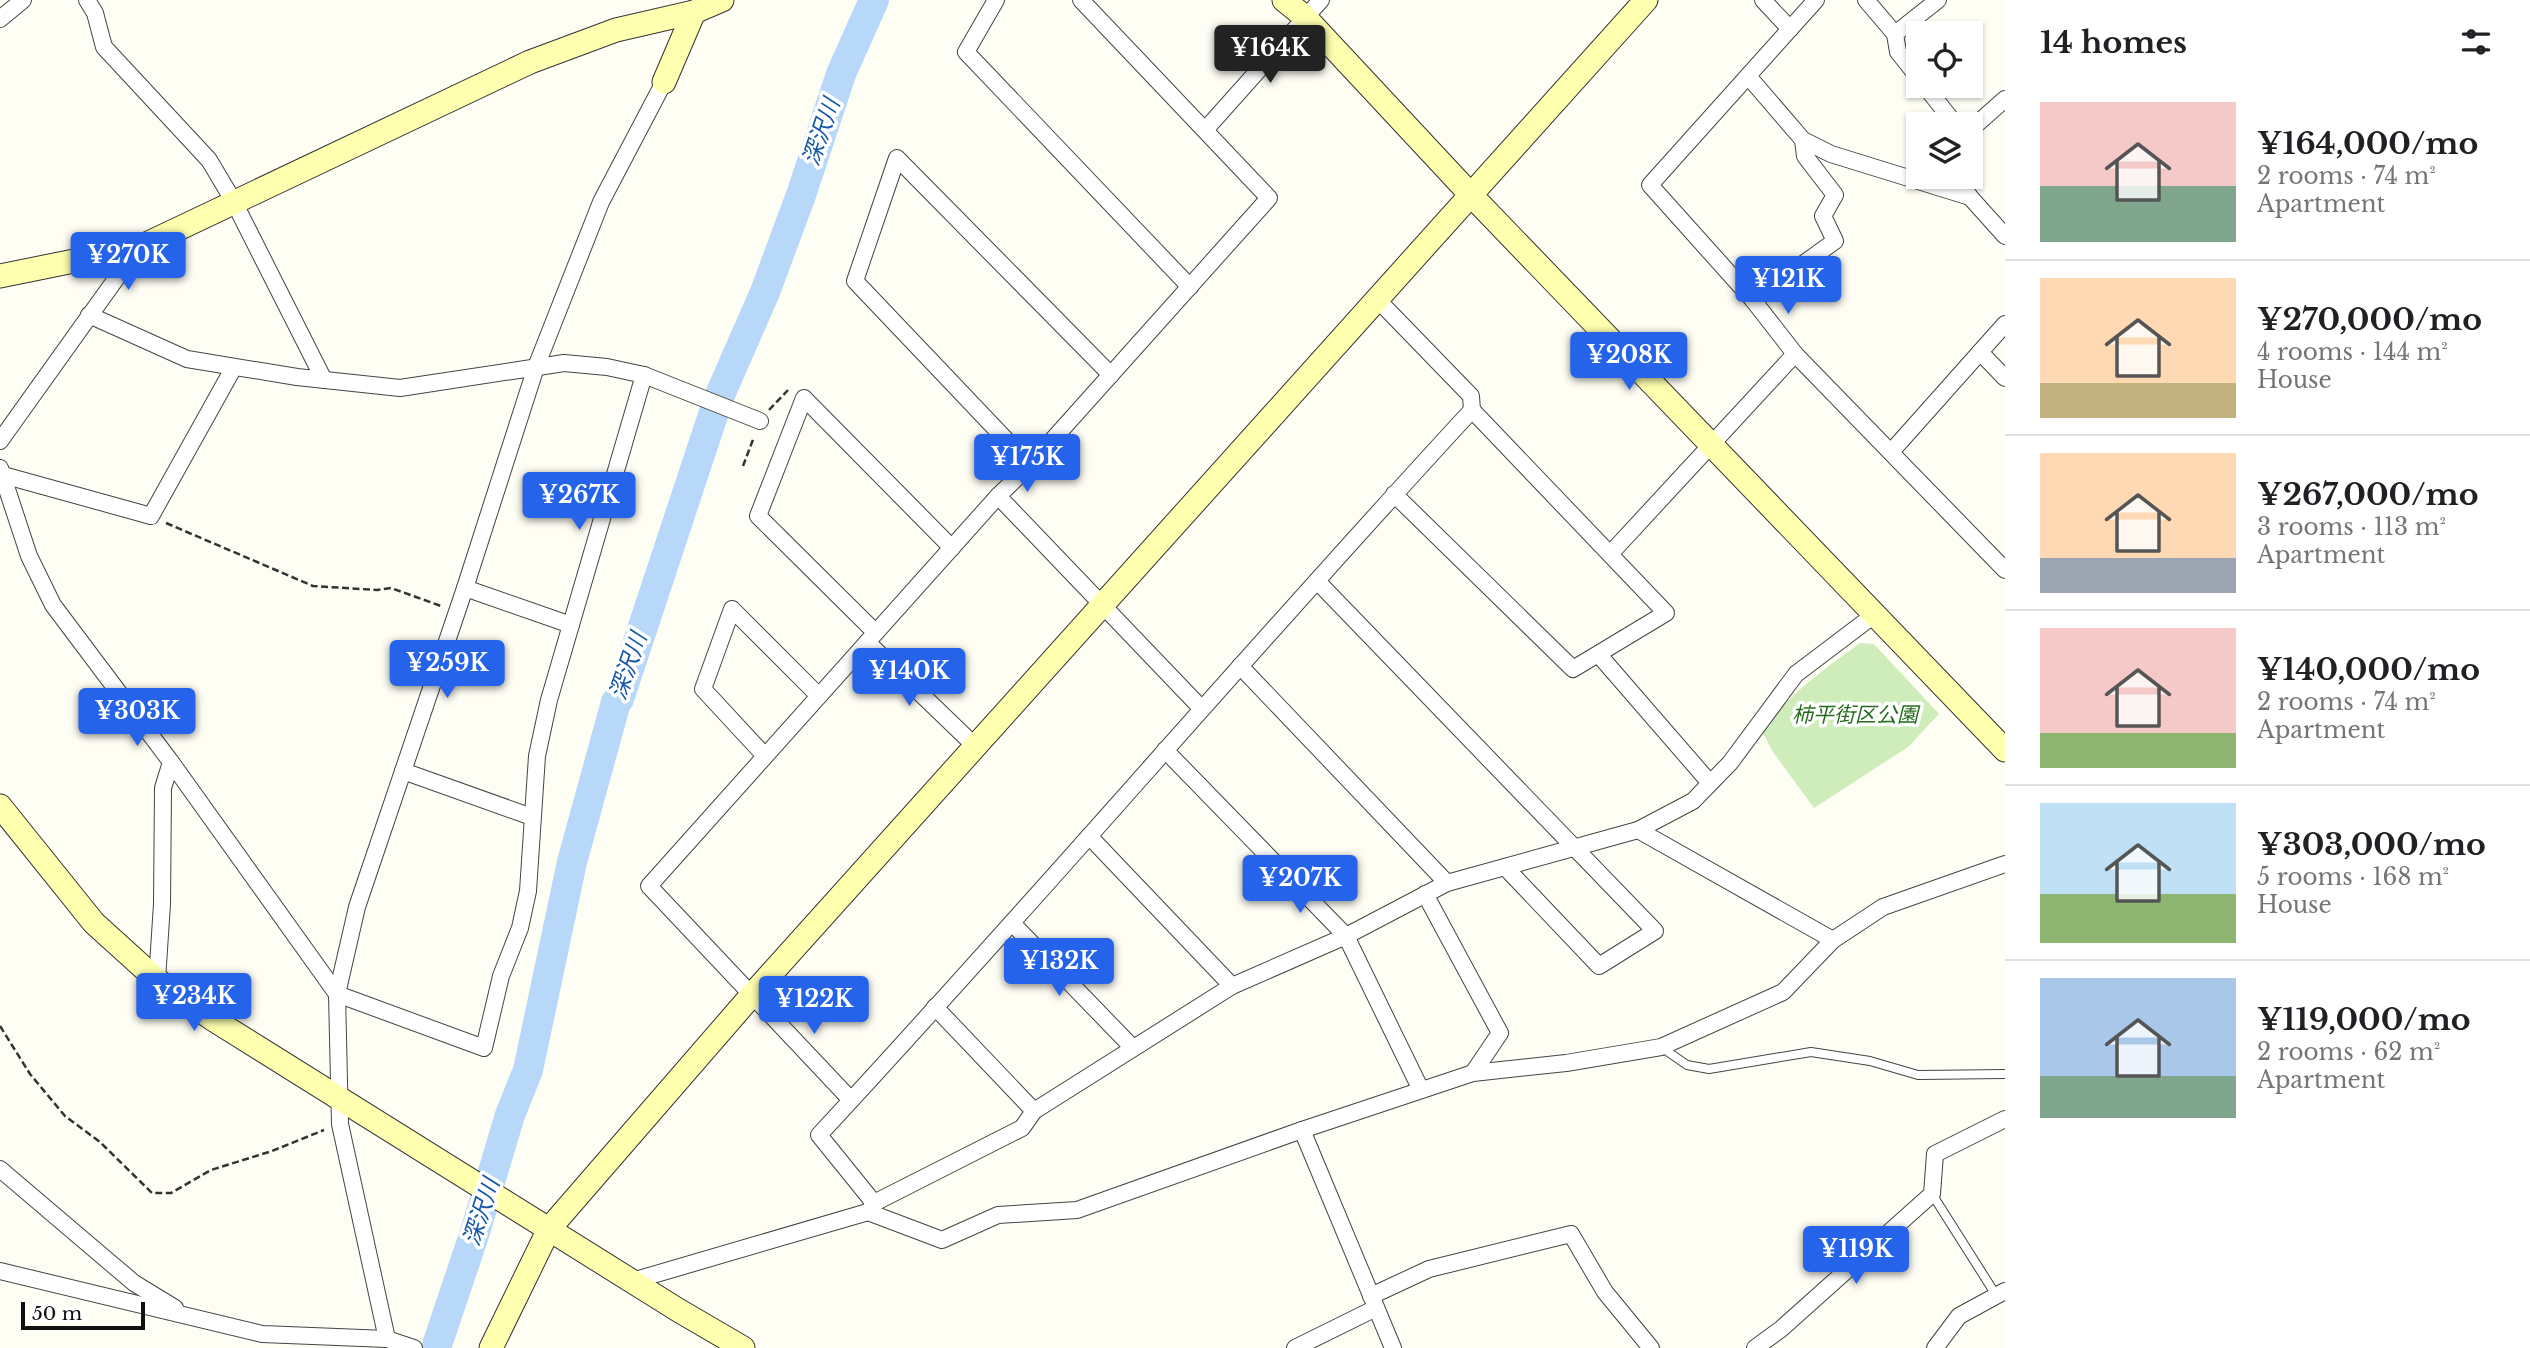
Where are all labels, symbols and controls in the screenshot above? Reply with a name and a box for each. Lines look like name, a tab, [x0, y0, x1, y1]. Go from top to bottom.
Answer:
map controls	[1906, 21, 1983, 189]
button: locate	[1906, 21, 1983, 98]
icon: filters	[2457, 23, 2495, 61]
text: 14 homes	[2040, 24, 2187, 61]
pin: ¥164K	[1221, 25, 1319, 85]
text: ¥164K	[1230, 34, 1310, 62]
water label: 深沢川	[797, 92, 846, 169]
button: layers	[1906, 112, 1983, 189]
text: ¥164,000/mo	[2257, 125, 2478, 162]
icon: home	[2096, 130, 2180, 214]
text: 2 rooms · 74 m²	[2257, 162, 2436, 190]
text: Apartment	[2257, 190, 2385, 218]
pin: ¥270K	[79, 232, 177, 292]
text: ¥270K	[87, 241, 169, 269]
pin: ¥121K	[1739, 256, 1837, 316]
text: ¥121K	[1751, 265, 1825, 293]
text: ¥270,000/mo	[2257, 301, 2482, 338]
icon: home	[2096, 306, 2180, 390]
pin: ¥208K	[1580, 332, 1678, 392]
text: 4 rooms · 144 m²	[2257, 338, 2448, 366]
text: ¥208K	[1586, 341, 1672, 369]
text: House	[2257, 366, 2332, 394]
pin: ¥175K	[978, 434, 1076, 494]
text: ¥175K	[990, 443, 1064, 471]
pin: ¥267K	[530, 472, 628, 532]
text: ¥267,000/mo	[2257, 476, 2479, 513]
text: ¥267K	[539, 481, 619, 509]
icon: home	[2096, 481, 2180, 565]
text: 3 rooms · 113 m²	[2257, 513, 2446, 541]
text: Apartment	[2257, 541, 2385, 569]
water label: 深沢川	[604, 626, 653, 703]
pin: ¥259K	[398, 640, 496, 700]
pin: ¥140K	[860, 648, 958, 708]
text: ¥259K	[406, 649, 488, 677]
text: ¥140,000/mo	[2257, 651, 2480, 688]
icon: home	[2096, 656, 2180, 740]
text: ¥140K	[868, 657, 950, 685]
pin: ¥303K	[88, 688, 186, 748]
text: 2 rooms · 74 m²	[2257, 688, 2436, 716]
text: ¥303K	[94, 697, 180, 725]
park label: 柿平街区公園	[1792, 702, 1921, 728]
text: Apartment	[2257, 716, 2385, 744]
text: ¥303,000/mo	[2257, 826, 2486, 863]
icon: home	[2096, 831, 2180, 915]
pin: ¥207K	[1251, 856, 1349, 915]
text: 5 rooms · 168 m²	[2257, 863, 2449, 891]
text: ¥207K	[1259, 864, 1341, 892]
text: House	[2257, 891, 2332, 919]
pin: ¥132K	[1010, 939, 1108, 998]
text: ¥132K	[1020, 947, 1098, 975]
pin: ¥234K	[145, 974, 243, 1033]
pin: ¥122K	[765, 976, 863, 1036]
text: ¥234K	[152, 982, 236, 1010]
text: ¥122K	[775, 985, 853, 1013]
text: ¥119,000/mo	[2257, 1001, 2471, 1038]
icon: home	[2096, 1006, 2180, 1090]
text: 2 rooms · 62 m²	[2257, 1038, 2440, 1066]
text: Apartment	[2257, 1066, 2385, 1094]
water label: 深沢川	[457, 1172, 506, 1249]
pin: ¥119K	[1807, 1226, 1905, 1286]
text: ¥119K	[1819, 1235, 1893, 1263]
scale bar	[21, 1299, 145, 1331]
text: 50 m	[32, 1302, 82, 1325]

